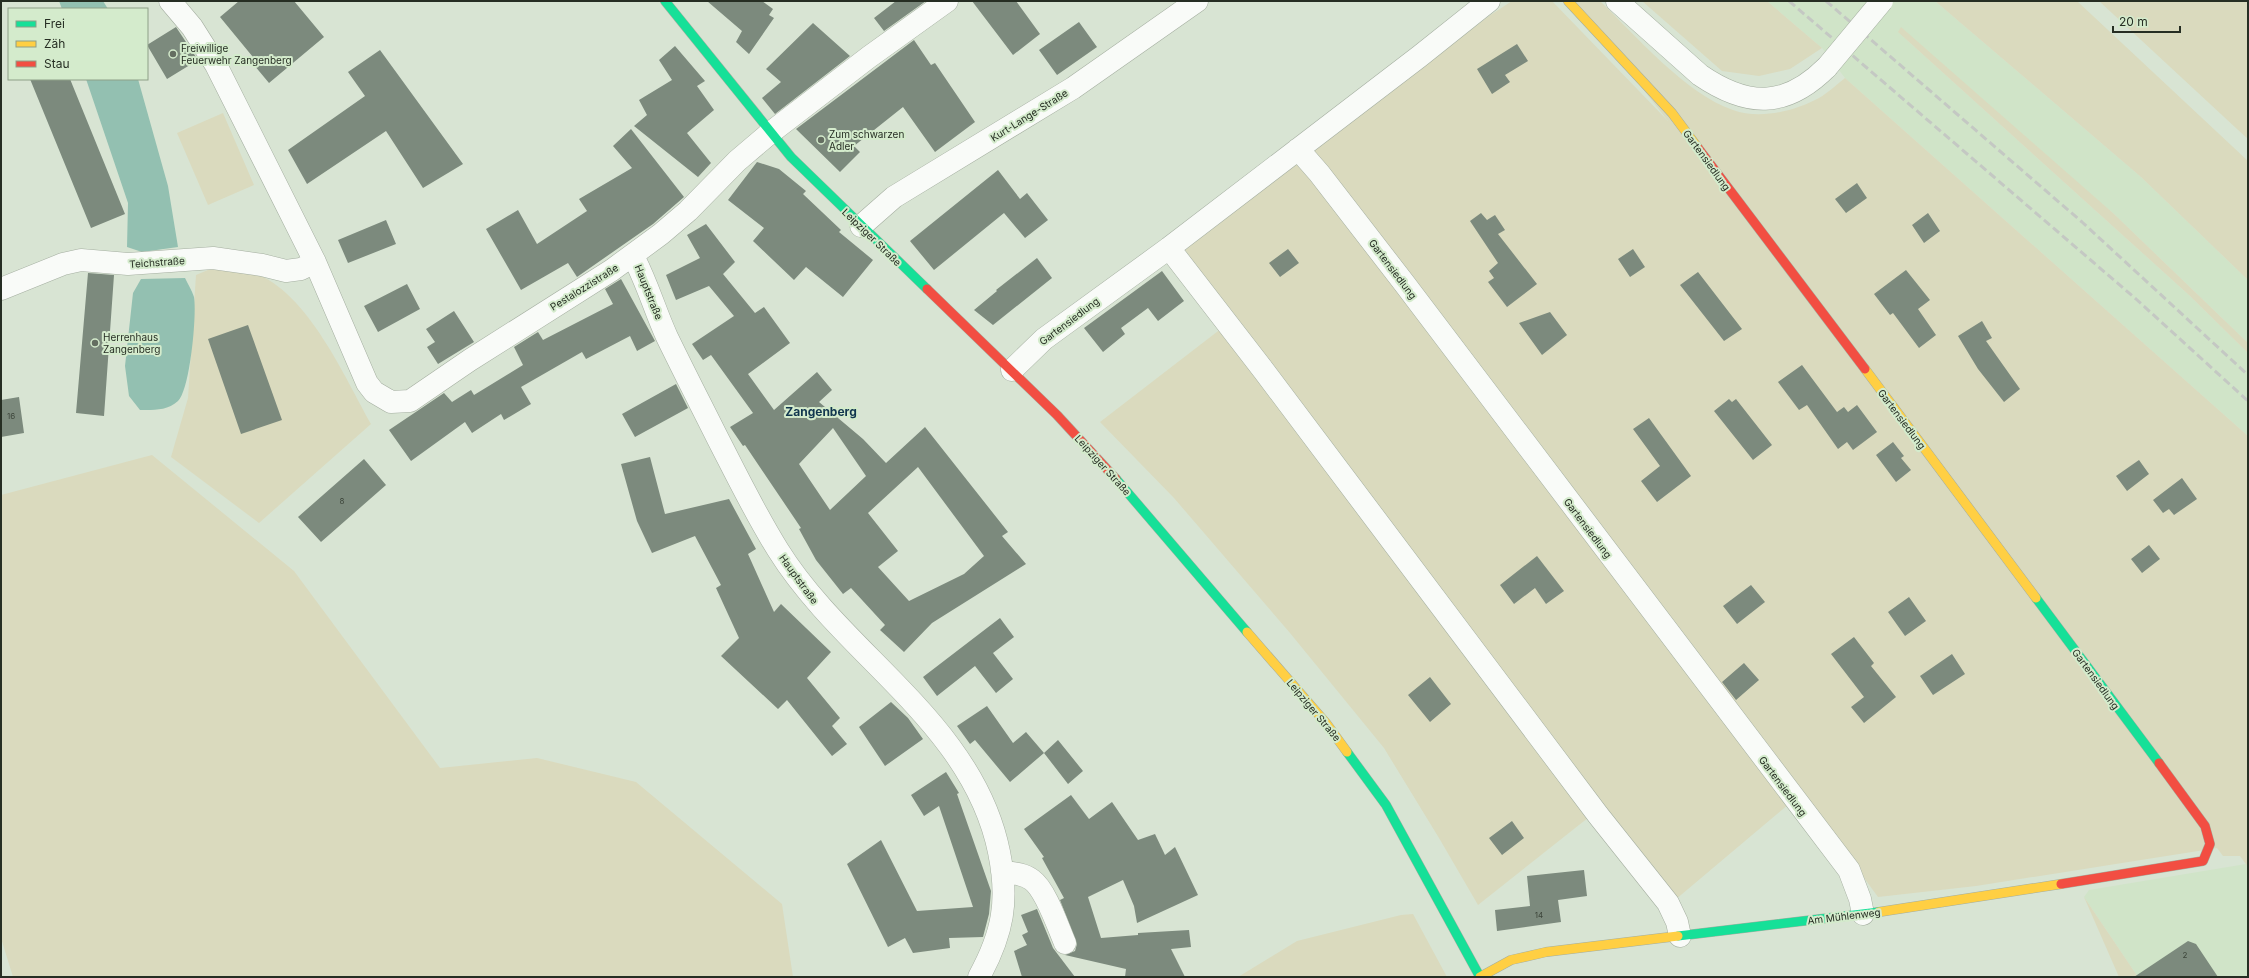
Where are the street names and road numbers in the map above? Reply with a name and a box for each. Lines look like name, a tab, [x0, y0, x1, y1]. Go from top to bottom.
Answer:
street label: Kurt-Lange-Straße	[988, 86, 1070, 144]
street label: Gartensiedlung	[1681, 127, 1733, 193]
street label: Leipziger Straße	[840, 206, 904, 268]
street label: Gartensiedlung	[1367, 237, 1419, 301]
street label: Teichstraße	[129, 254, 185, 270]
street label: Pestalozzistraße	[548, 261, 620, 313]
street label: Hauptstraße	[633, 263, 666, 321]
street label: Gartensiedlung	[1037, 295, 1101, 347]
street label: Gartensiedlung	[1876, 387, 1928, 451]
street label: Leipziger Straße	[1073, 432, 1133, 498]
street label: Gartensiedlung	[1562, 496, 1614, 560]
street label: Hauptstraße	[777, 552, 821, 606]
street label: Gartensiedlung	[2070, 646, 2122, 712]
street label: Leipziger Straße	[1285, 676, 1344, 744]
street label: Gartensiedlung	[1757, 754, 1809, 818]
street label: Am Mühlenweg	[1807, 906, 1881, 926]

